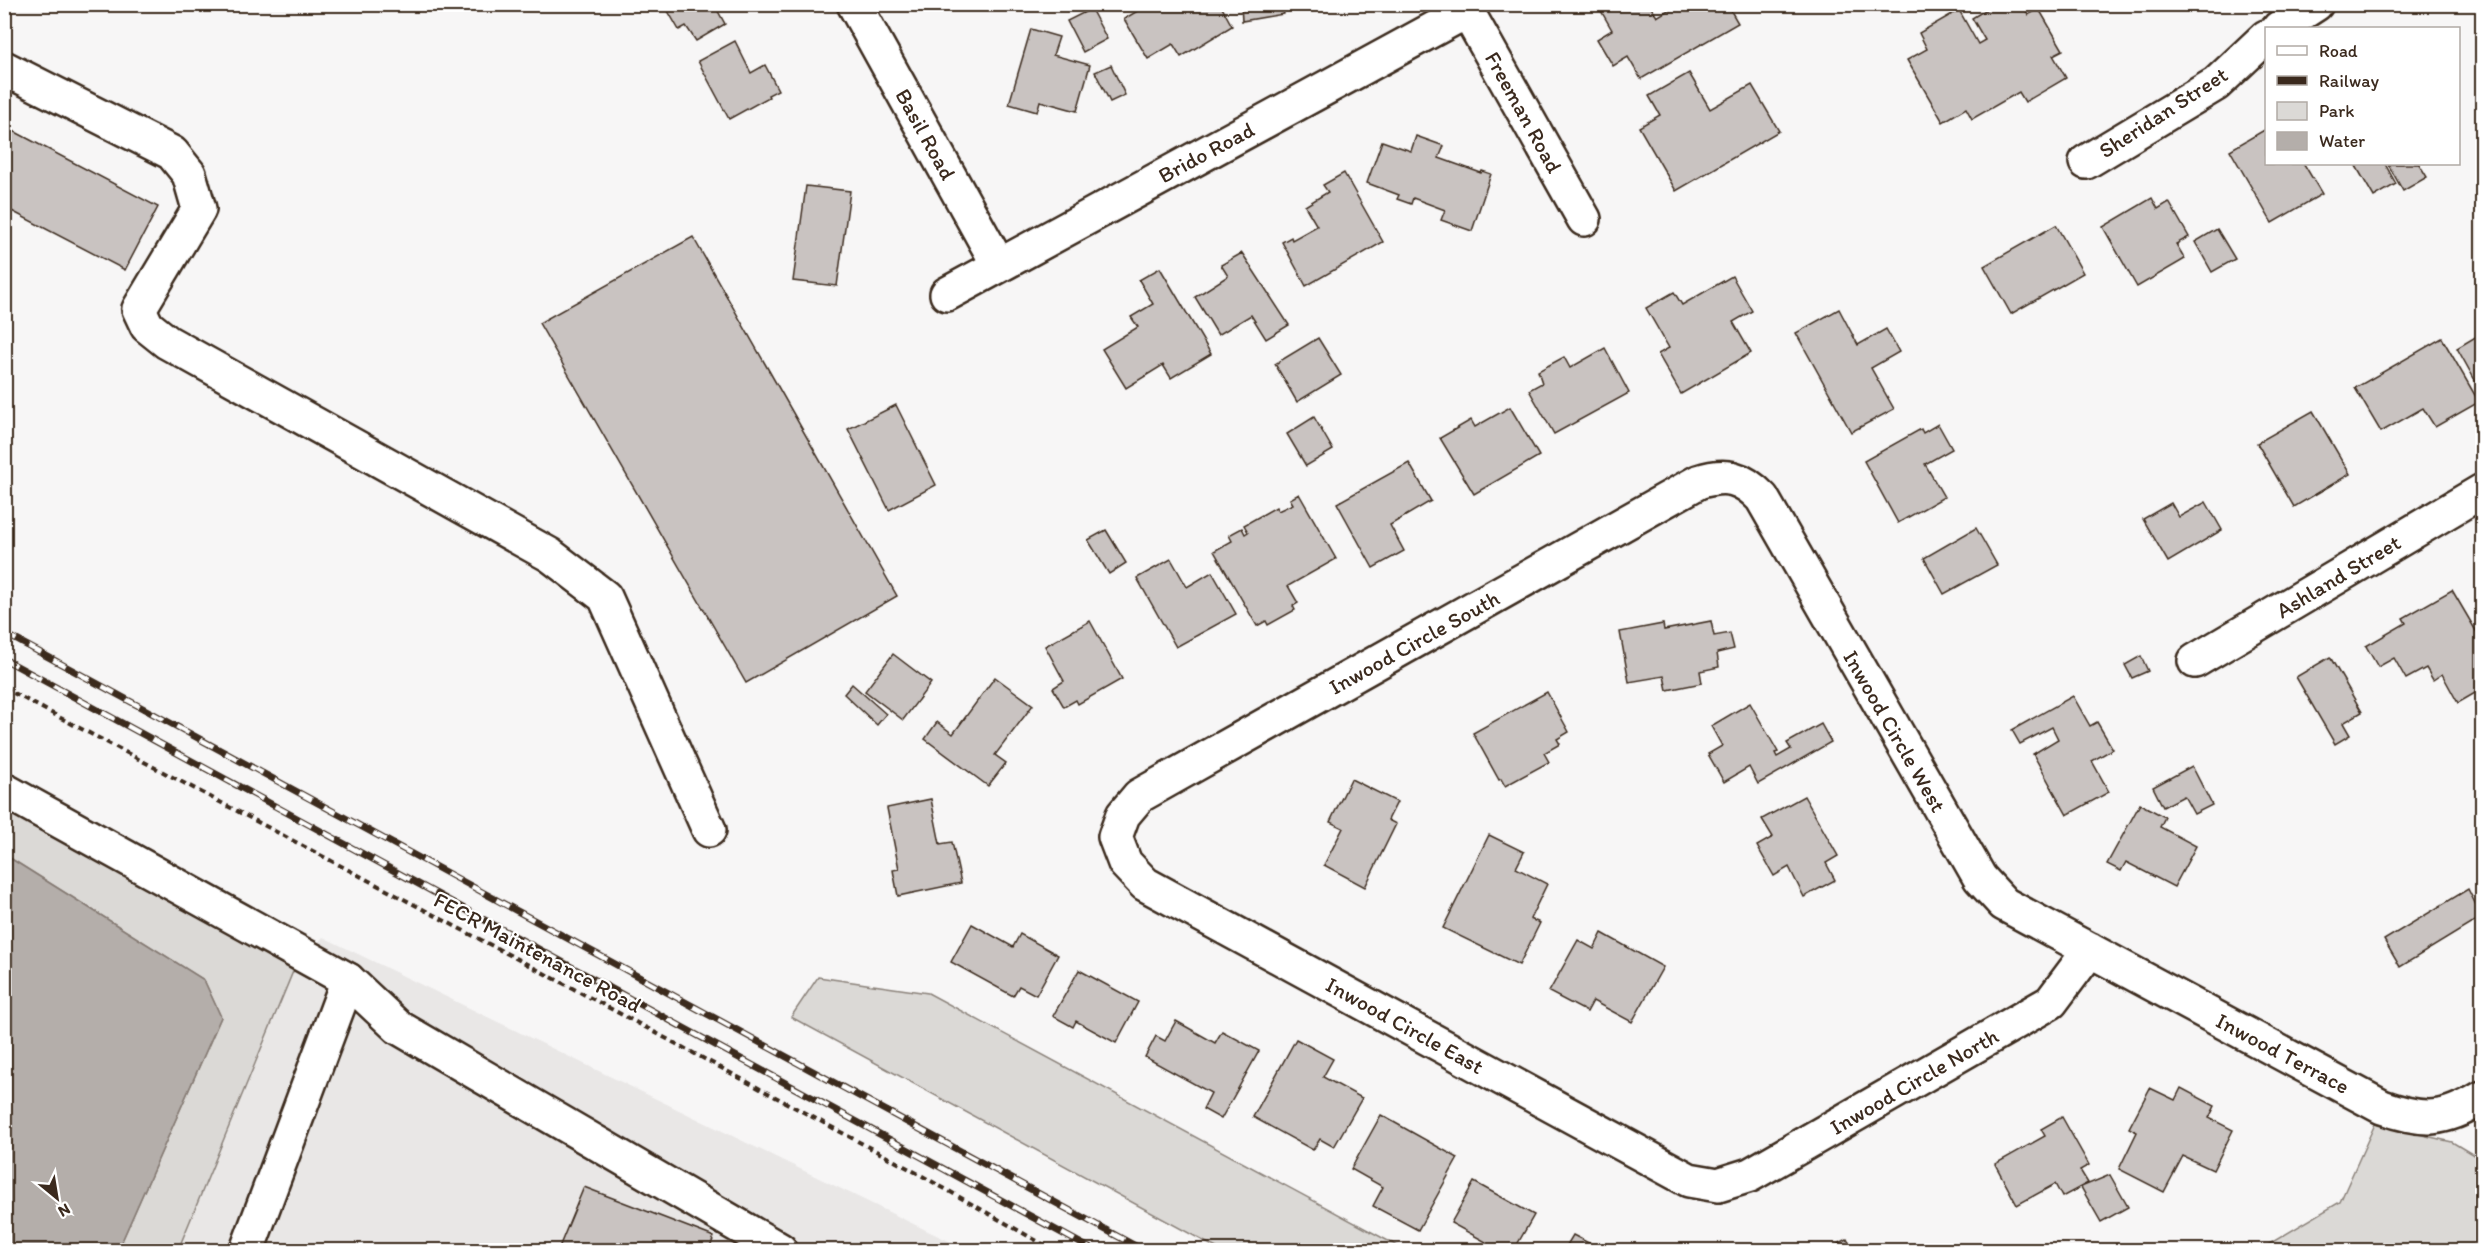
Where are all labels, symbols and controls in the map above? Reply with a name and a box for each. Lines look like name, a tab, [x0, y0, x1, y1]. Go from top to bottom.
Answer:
legend	[2265, 27, 2460, 165]
text: Road	[2319, 40, 2358, 62]
street label: Freeman Road	[1479, 47, 1568, 178]
street label: Sheridan Street	[2094, 61, 2233, 164]
text: Railway	[2319, 70, 2380, 92]
street label: Basil Road	[889, 84, 962, 185]
text: Park	[2319, 100, 2354, 122]
street label: Brido Road	[1154, 116, 1259, 189]
text: Water	[2319, 130, 2365, 152]
street label: Ashland Street	[2271, 529, 2405, 624]
street label: Inwood Circle South	[1324, 584, 1504, 700]
street label: Inwood Circle West	[1837, 646, 1952, 817]
street label: FECR Maintenance Road	[429, 886, 646, 1019]
street label: Inwood Circle East	[1321, 971, 1488, 1080]
street label: Inwood Terrace	[2211, 1007, 2354, 1100]
street label: Inwood Circle North	[1825, 1022, 2003, 1141]
north arrow	[27, 1168, 87, 1228]
text: N	[55, 1200, 74, 1221]

